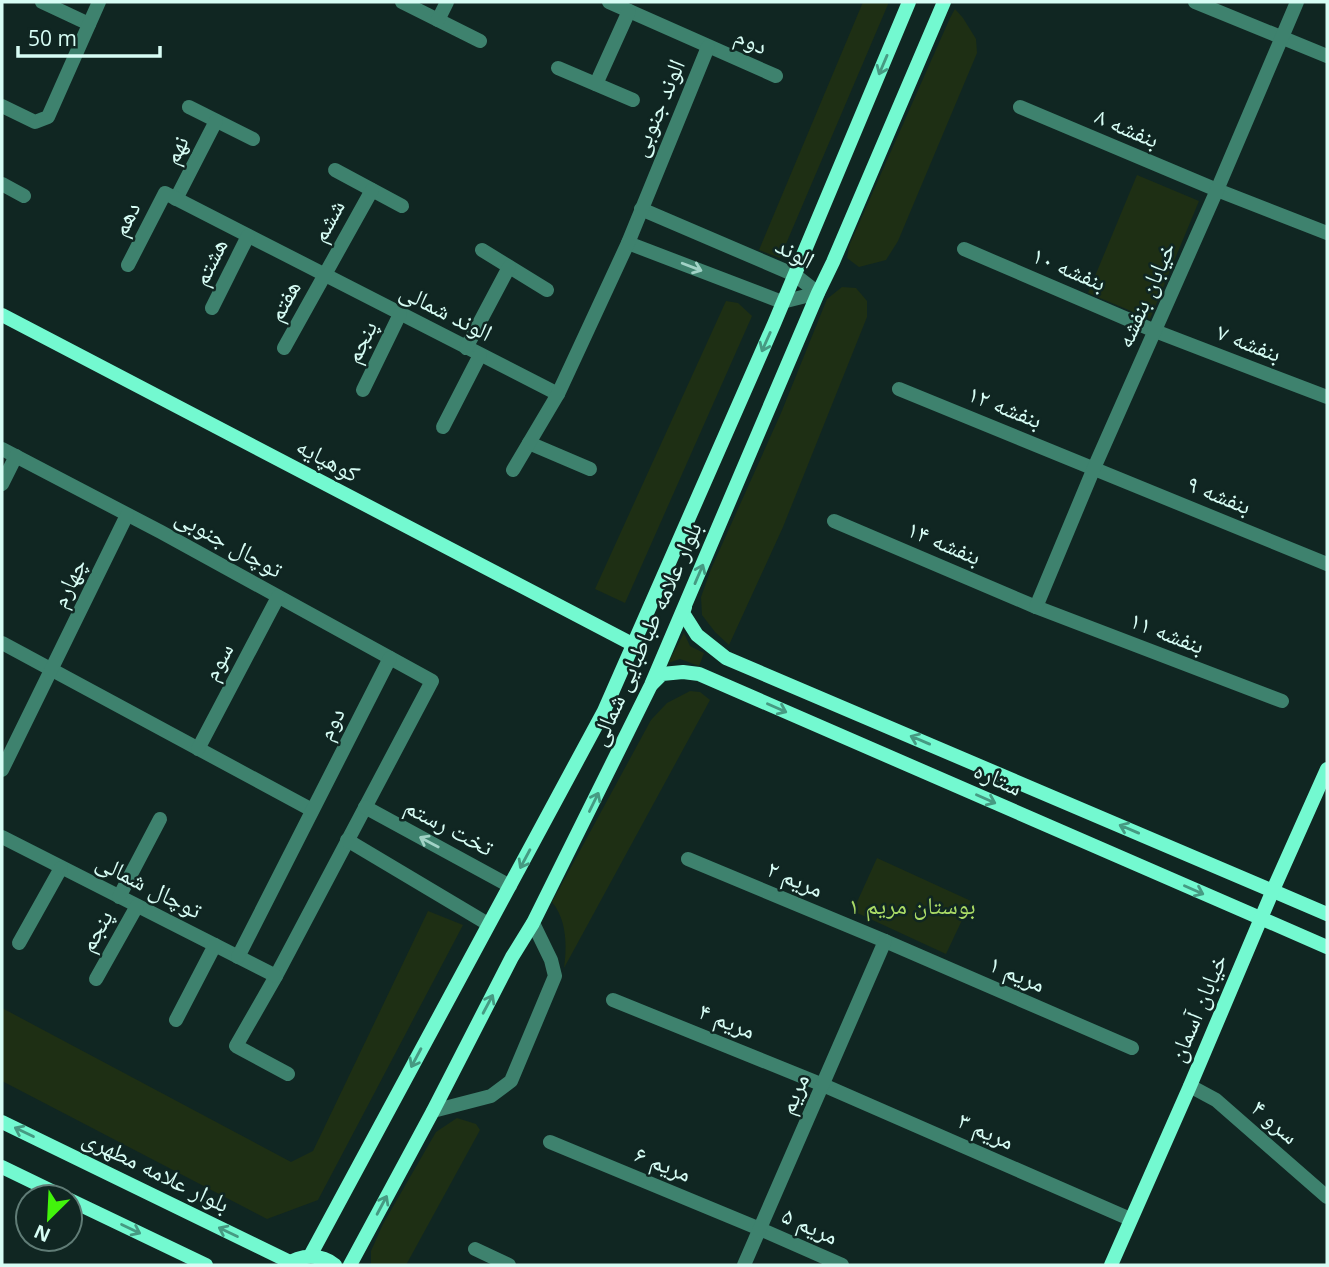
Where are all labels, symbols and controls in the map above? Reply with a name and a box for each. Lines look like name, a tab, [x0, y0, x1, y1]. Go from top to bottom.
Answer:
scale bar	[18, 14, 159, 58]
street label: دوم	[730, 18, 773, 62]
text: 50 m	[28, 24, 77, 52]
one-way arrow	[876, 53, 889, 75]
street label: الوند جنوبی	[621, 54, 692, 161]
street label: بنفشه ۸	[1090, 98, 1165, 155]
street label: نهم	[154, 129, 197, 170]
street label: ششم	[301, 193, 353, 248]
street label: دهم	[102, 195, 148, 242]
street label: الوند	[770, 228, 821, 276]
street label: هشتم	[183, 232, 235, 291]
street label: خیابان بنفشه	[1107, 236, 1183, 353]
street label: بنفشه ۱۰	[1027, 237, 1112, 298]
one-way arrow	[680, 262, 702, 275]
street label: الوند شمالی	[395, 273, 499, 348]
street label: هفتم	[258, 274, 308, 327]
street label: پنجم	[335, 314, 385, 369]
street label: بنفشه ۷	[1213, 314, 1287, 369]
one-way arrow	[758, 331, 771, 352]
street label: بنفشه ۱۲	[963, 376, 1048, 435]
street label: کوهپایه	[291, 428, 366, 489]
street label: بنفشه ۹	[1182, 466, 1257, 521]
street label: توچال جنوبی	[170, 499, 289, 585]
street label: بنفشه ۱۴	[902, 511, 987, 572]
street label: بلوار علامه طباطبایی شمالی	[580, 516, 709, 751]
street label: چهارم	[42, 552, 95, 613]
one-way arrow	[693, 563, 706, 585]
street label: بنفشه ۱۱	[1125, 602, 1210, 661]
street label: سوم	[193, 636, 241, 687]
street label: دوم	[307, 701, 353, 746]
one-way arrow	[766, 702, 788, 715]
one-way arrow	[910, 733, 931, 746]
street label: ستاره	[969, 752, 1028, 803]
street label: تخت رستم	[399, 788, 500, 864]
one-way arrow	[587, 792, 601, 813]
one-way arrow	[975, 793, 996, 806]
one-way arrow	[1119, 822, 1141, 835]
one-way arrow	[419, 835, 440, 848]
street label: توچال شمالی	[91, 844, 208, 925]
one-way arrow	[518, 848, 531, 869]
street label: مریم ۲	[762, 851, 829, 905]
one-way arrow	[1183, 884, 1205, 897]
park label: بوستان مریم ۱	[848, 888, 976, 922]
street label: پنجم	[70, 903, 121, 958]
street label: مریم ۱	[984, 946, 1051, 1000]
street label: خیابان آسمان	[1159, 948, 1234, 1067]
street label: مریم ۴	[694, 993, 761, 1047]
one-way arrow	[482, 994, 495, 1015]
one-way arrow	[409, 1047, 422, 1068]
street label: مریم	[769, 1068, 817, 1119]
street label: سرو ۴	[1245, 1091, 1307, 1151]
street label: مریم ۳	[953, 1103, 1020, 1158]
street label: بلوار علامه مطهری	[78, 1120, 236, 1219]
one-way arrow	[14, 1125, 35, 1139]
street label: مریم ۶	[630, 1136, 697, 1190]
north arrow	[14, 1183, 84, 1253]
one-way arrow	[376, 1195, 389, 1216]
street label: مریم ۵	[777, 1198, 844, 1253]
text: N	[30, 1219, 54, 1249]
one-way arrow	[121, 1224, 142, 1237]
one-way arrow	[218, 1225, 239, 1238]

